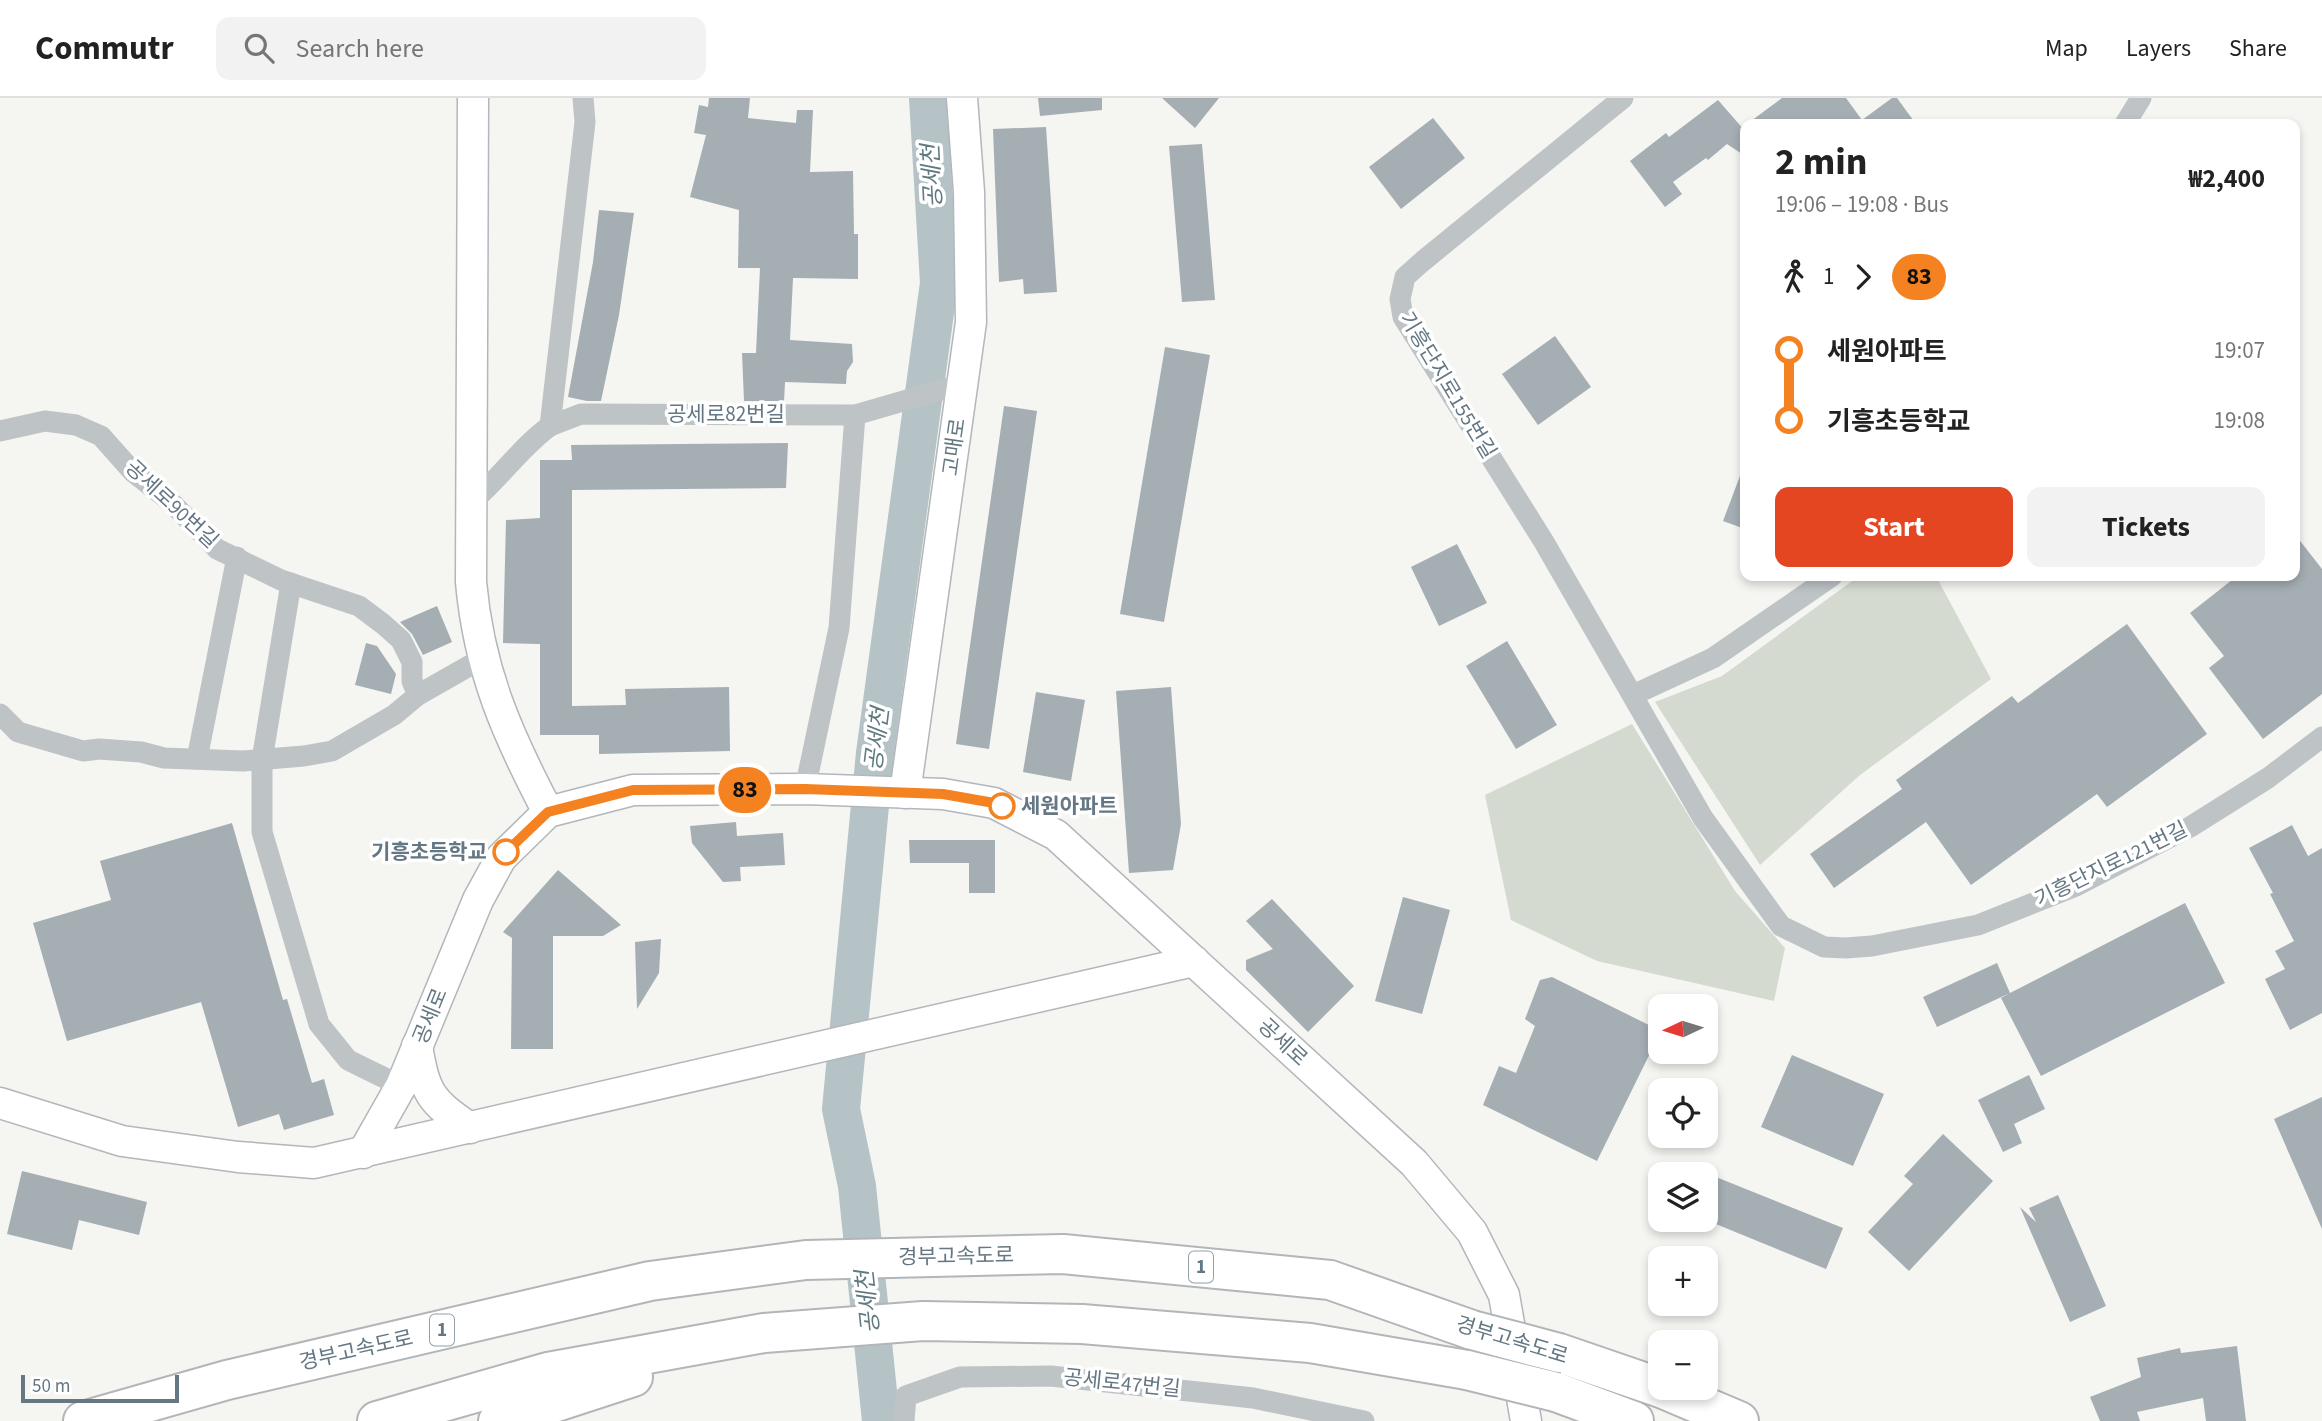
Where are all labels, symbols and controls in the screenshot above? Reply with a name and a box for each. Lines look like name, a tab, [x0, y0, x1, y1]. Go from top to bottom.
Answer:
search box	[216, 17, 706, 80]
text: Commutr	[35, 25, 174, 72]
icon: search	[240, 29, 278, 67]
text: Search here	[296, 30, 424, 67]
text: Map	[2045, 31, 2088, 66]
text: Layers	[2126, 31, 2191, 66]
text: Share	[2229, 31, 2287, 66]
text: 2 min	[1775, 135, 1867, 189]
water label: 공세천	[914, 141, 950, 209]
text: ₩2,400	[2189, 160, 2265, 197]
text: 19:06 – 19:08 · Bus	[1775, 188, 1949, 221]
icon: walk	[1775, 258, 1813, 296]
icon: forward	[1844, 258, 1882, 296]
text: 83	[1906, 259, 1932, 294]
text: 1	[1823, 260, 1834, 293]
street label: 기흥단지로155번길	[1392, 306, 1504, 464]
text: 세원아파트	[1827, 333, 1947, 370]
text: 19:07	[2214, 334, 2265, 367]
street label: 공세로82번길	[667, 399, 785, 429]
text: 기흥초등학교	[1827, 403, 1971, 440]
text: 19:08	[2214, 404, 2265, 437]
street label: 고매로	[935, 416, 973, 478]
street label: 공세로90번길	[119, 453, 225, 555]
button: Start	[1775, 487, 2013, 567]
button: Tickets	[2027, 487, 2265, 567]
water label: 공세천	[857, 703, 898, 773]
line badge: 83	[714, 767, 776, 813]
text: 83	[732, 772, 758, 807]
place label: 세원아파트	[1021, 791, 1118, 821]
marker: 세원아파트	[989, 793, 1015, 819]
street label: 기흥단지로121번길	[2030, 814, 2192, 914]
place label: 기흥초등학교	[371, 837, 487, 867]
marker: 기흥초등학교	[493, 839, 519, 865]
street label: 공세로	[405, 984, 455, 1048]
north arrow	[1648, 994, 1718, 1064]
map controls	[1648, 994, 1718, 1400]
street label: 공세로	[1252, 1011, 1314, 1073]
button: locate	[1648, 1078, 1718, 1148]
button: layers	[1648, 1162, 1718, 1232]
street label: 경부고속도로	[898, 1240, 1014, 1272]
button: +	[1648, 1246, 1718, 1316]
road number: 1	[1189, 1252, 1213, 1282]
water label: 공세천	[848, 1266, 888, 1335]
street label: 경부고속도로	[1452, 1309, 1572, 1371]
road number: 1	[430, 1314, 454, 1346]
street label: 경부고속도로	[296, 1322, 416, 1378]
button: −	[1648, 1330, 1718, 1400]
street label: 공세로47번길	[1062, 1362, 1182, 1404]
scale bar	[21, 1372, 178, 1404]
text: 50 m	[32, 1373, 70, 1400]

